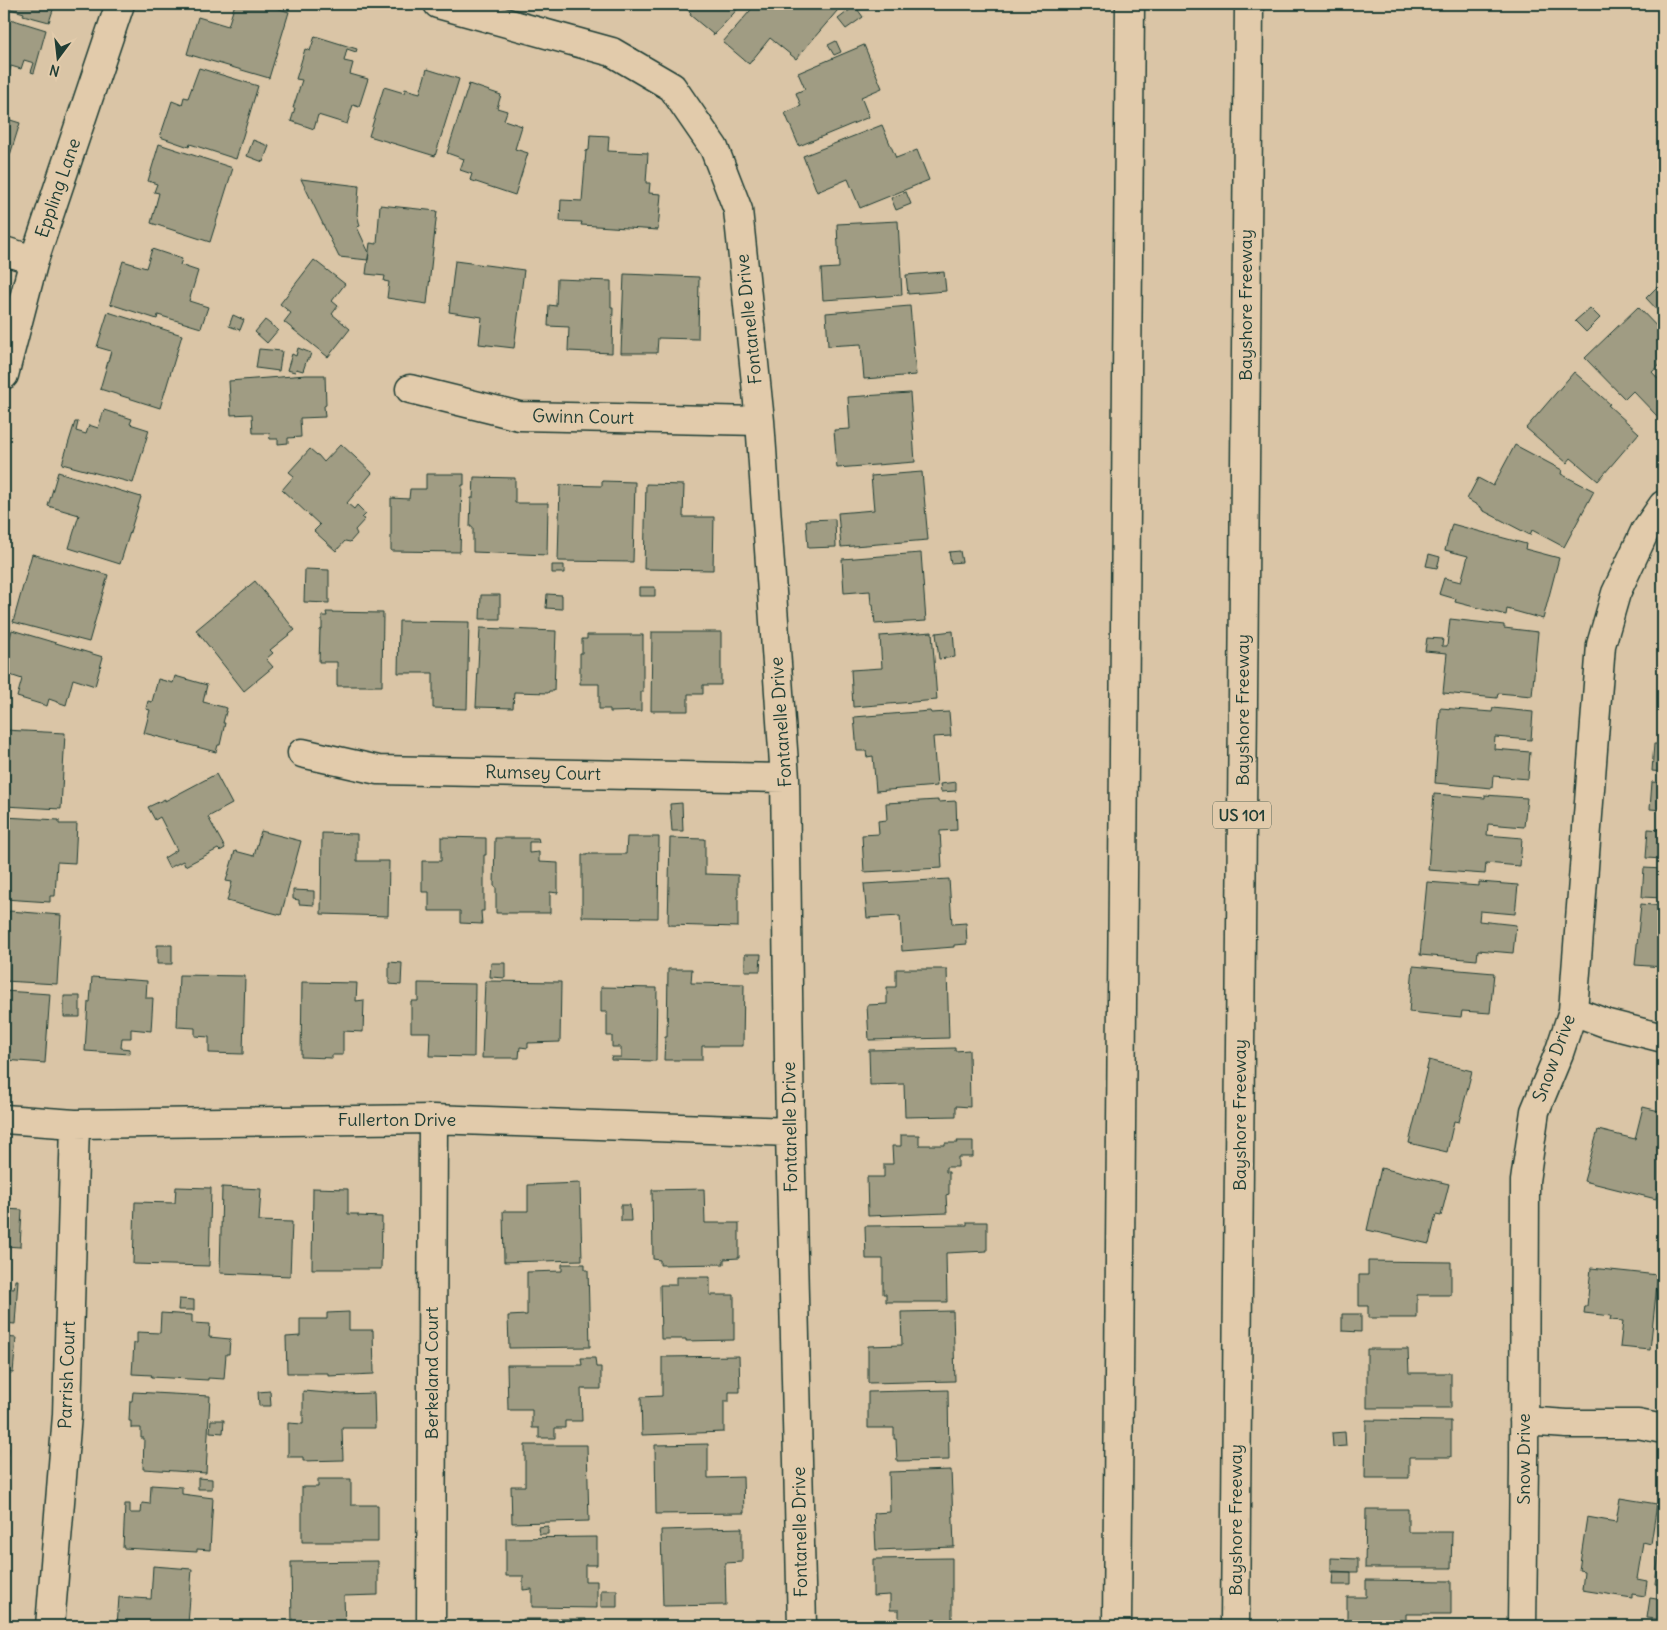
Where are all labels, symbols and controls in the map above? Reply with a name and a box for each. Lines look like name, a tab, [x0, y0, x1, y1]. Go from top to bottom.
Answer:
north arrow	[32, 32, 82, 82]
text: N	[48, 61, 62, 81]
street label: Eppling Lane	[30, 135, 85, 241]
street label: Bayshore Freeway	[1234, 229, 1257, 381]
street label: Fontanelle Drive	[730, 253, 767, 385]
street label: Gwinn Court	[532, 404, 634, 429]
street label: Bayshore Freeway	[1231, 634, 1254, 786]
street label: Fontanelle Drive	[764, 656, 797, 788]
street label: Rumsey Court	[485, 760, 601, 785]
road number: US 101	[1213, 802, 1271, 828]
street label: Snow Drive	[1527, 1011, 1580, 1105]
street label: Bayshore Freeway	[1228, 1039, 1251, 1191]
street label: Fontanelle Drive	[777, 1061, 802, 1193]
street label: Fullerton Drive	[338, 1108, 456, 1131]
street label: Berkeland Court	[420, 1307, 443, 1439]
street label: Parrish Court	[53, 1321, 80, 1429]
street label: Snow Drive	[1512, 1413, 1535, 1505]
street label: Bayshore Freeway	[1224, 1444, 1247, 1596]
street label: Fontanelle Drive	[787, 1466, 812, 1598]

